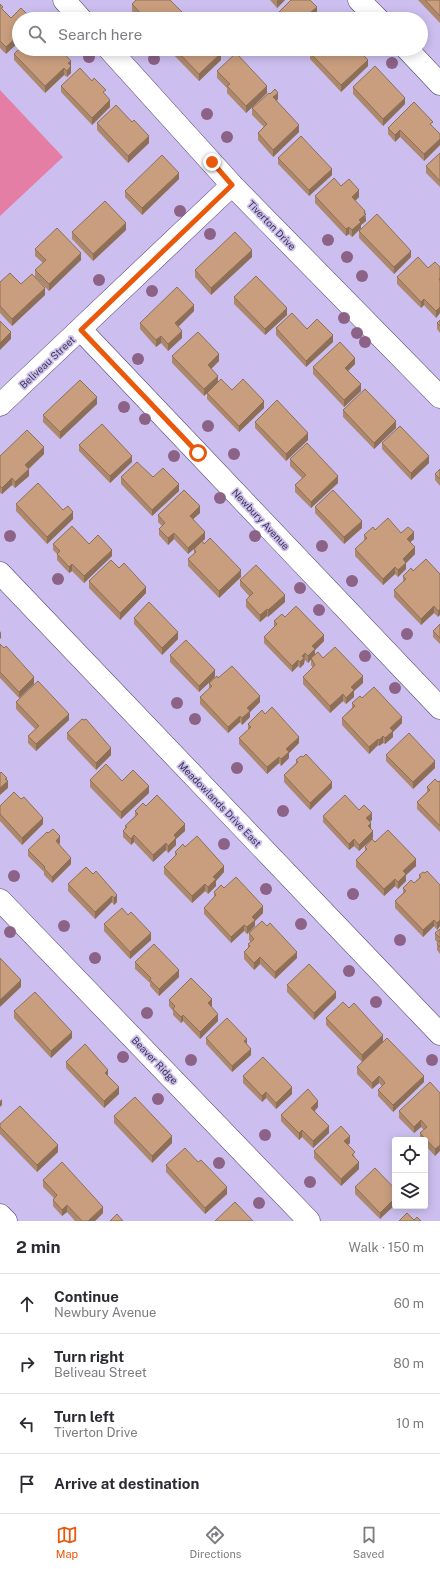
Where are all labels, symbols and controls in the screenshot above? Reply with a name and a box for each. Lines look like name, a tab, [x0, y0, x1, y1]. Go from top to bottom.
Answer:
search box	[12, 12, 428, 56]
icon: search	[26, 23, 48, 45]
text: Search here	[58, 26, 142, 43]
route end	[203, 153, 221, 171]
street label: Tiverton Drive	[245, 198, 299, 253]
street label: Beliveau Street	[17, 333, 77, 391]
route start	[189, 444, 207, 462]
street label: Newbury Avenue	[230, 486, 292, 552]
street label: Meadowlands Drive East	[176, 759, 264, 849]
street label: Beaver Ridge	[129, 1034, 181, 1087]
map controls	[392, 1137, 428, 1209]
button: locate	[392, 1137, 428, 1173]
button: layers	[392, 1173, 428, 1209]
text: 2 min	[16, 1237, 61, 1257]
text: Walk · 150 m	[349, 1240, 424, 1255]
text: Continue	[54, 1288, 119, 1305]
icon: ahead	[16, 1293, 38, 1315]
text: 60 m	[394, 1296, 424, 1311]
text: Newbury Avenue	[54, 1305, 156, 1320]
text: Turn right	[54, 1348, 124, 1365]
icon: right	[16, 1353, 38, 1375]
text: 80 m	[393, 1356, 424, 1371]
text: Beliveau Street	[54, 1365, 147, 1380]
text: Turn left	[54, 1408, 115, 1425]
icon: left	[16, 1413, 38, 1435]
text: 10 m	[396, 1416, 424, 1431]
text: Tiverton Drive	[54, 1425, 138, 1440]
icon: arrive	[16, 1473, 38, 1495]
text: Arrive at destination	[54, 1475, 199, 1492]
tab: Map	[56, 1524, 78, 1560]
tab: Directions	[190, 1524, 241, 1560]
tab: Saved	[353, 1524, 384, 1560]

